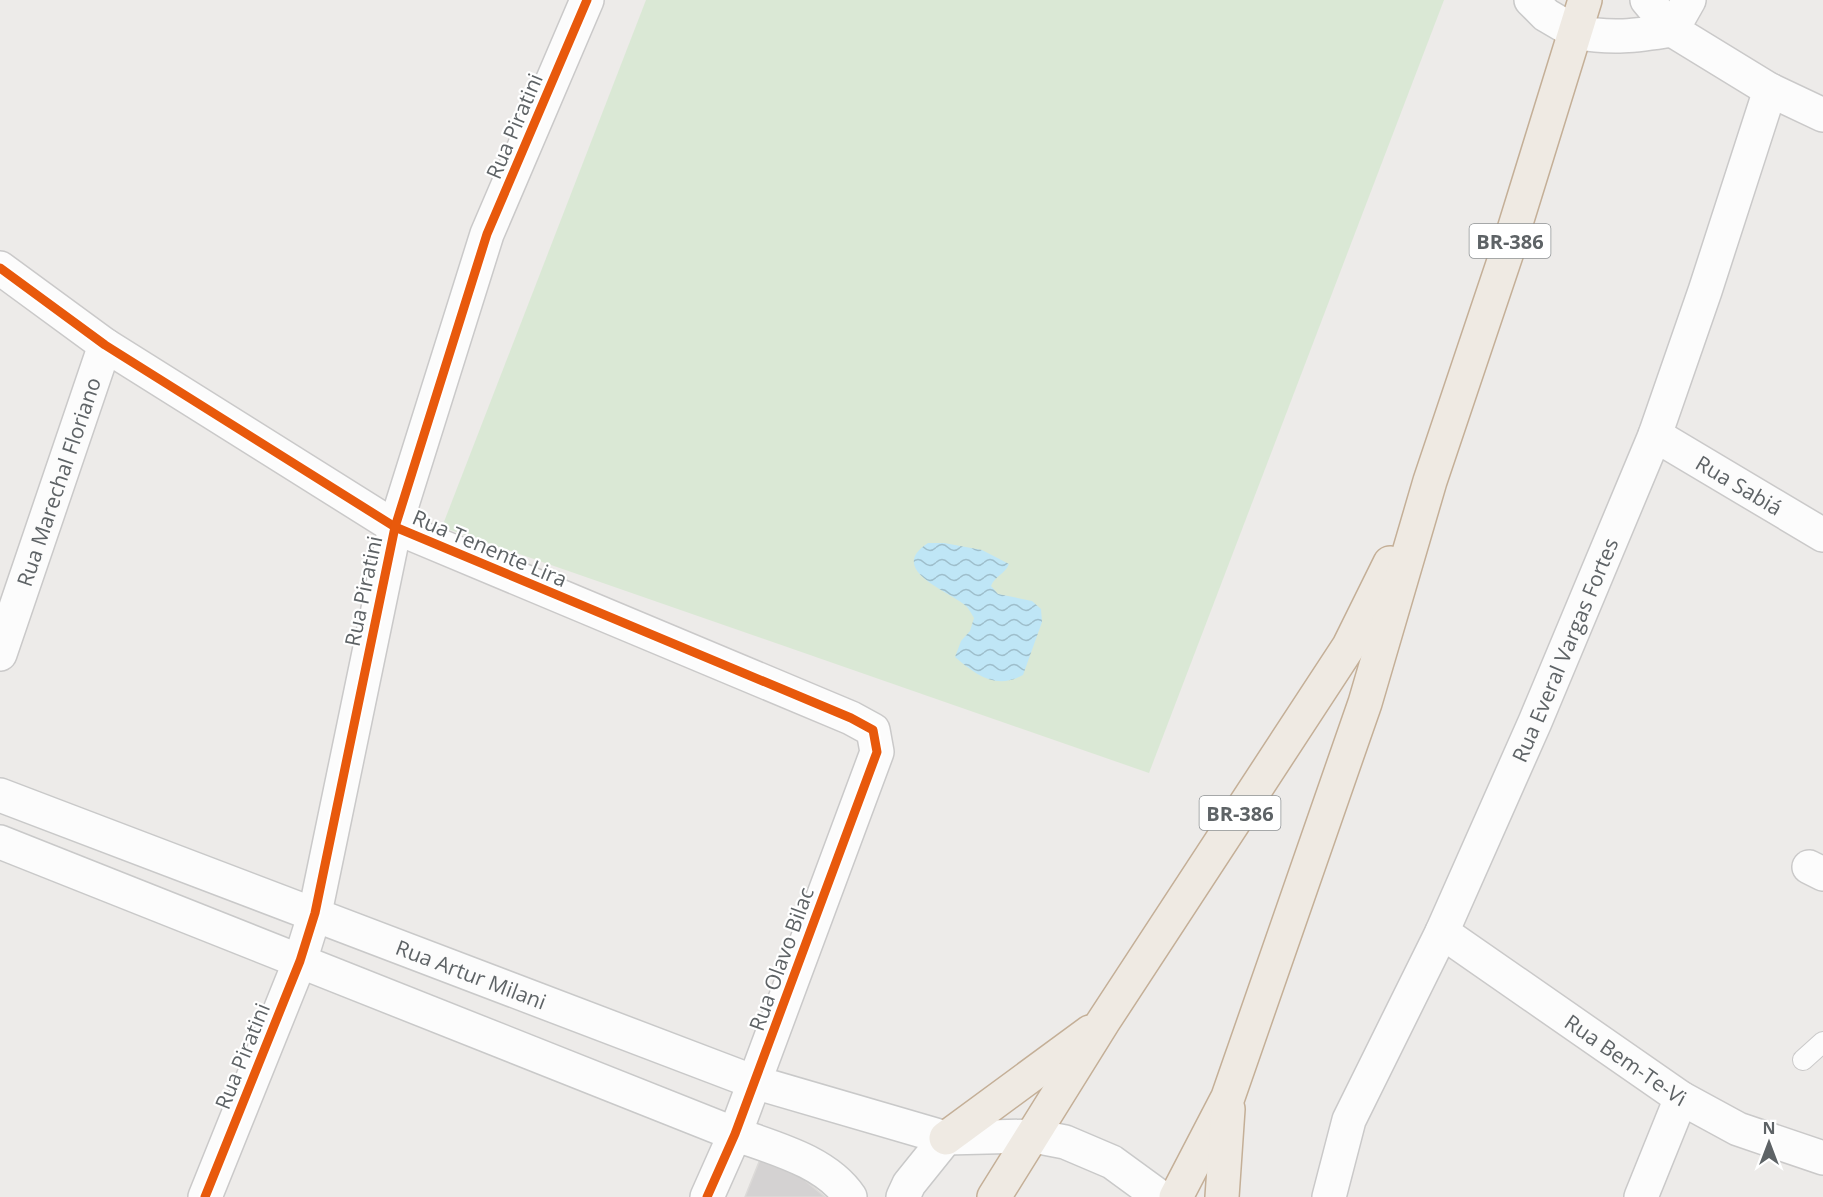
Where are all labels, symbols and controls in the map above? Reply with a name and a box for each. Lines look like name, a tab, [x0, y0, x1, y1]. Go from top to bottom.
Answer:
street label: Rua Piratini	[479, 69, 549, 183]
road number: BR-386	[1470, 224, 1550, 258]
street label: Rua Marechal Floriano	[10, 373, 107, 590]
street label: Rua Sabiá	[1691, 449, 1788, 522]
street label: Rua Tenente Lira	[409, 503, 571, 593]
street label: Rua Piratini	[338, 533, 388, 649]
street label: Rua Everal Vargas Fortes	[1505, 534, 1624, 766]
road number: BR-386	[1200, 796, 1280, 830]
street label: Rua Olavo Bilac	[742, 883, 820, 1035]
street label: Rua Artur Milani	[392, 933, 550, 1016]
street label: Rua Piratini	[208, 999, 276, 1113]
street label: Rua Bem-Te-Vi	[1559, 1008, 1691, 1112]
north arrow	[1739, 1113, 1799, 1173]
text: N	[1762, 1117, 1776, 1139]

